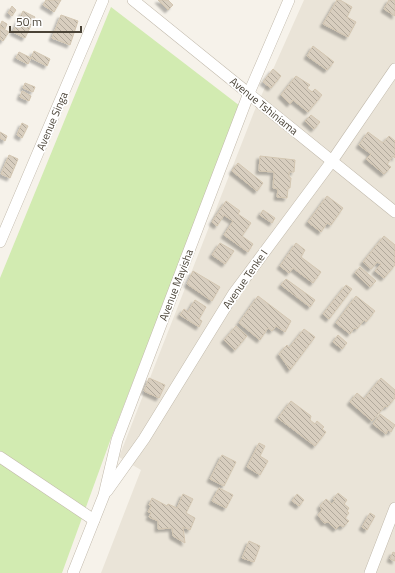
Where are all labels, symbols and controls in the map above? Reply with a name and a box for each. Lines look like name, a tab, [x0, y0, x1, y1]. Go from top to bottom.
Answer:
scale bar	[10, 8, 81, 34]
text: 50 m	[16, 12, 42, 31]
street label: Avenue Tshiniama	[226, 73, 302, 139]
street label: Avenue Singa	[32, 89, 72, 153]
street label: Avenue Mayisha	[155, 246, 197, 323]
street label: Avenue Tenke I	[219, 246, 271, 312]

